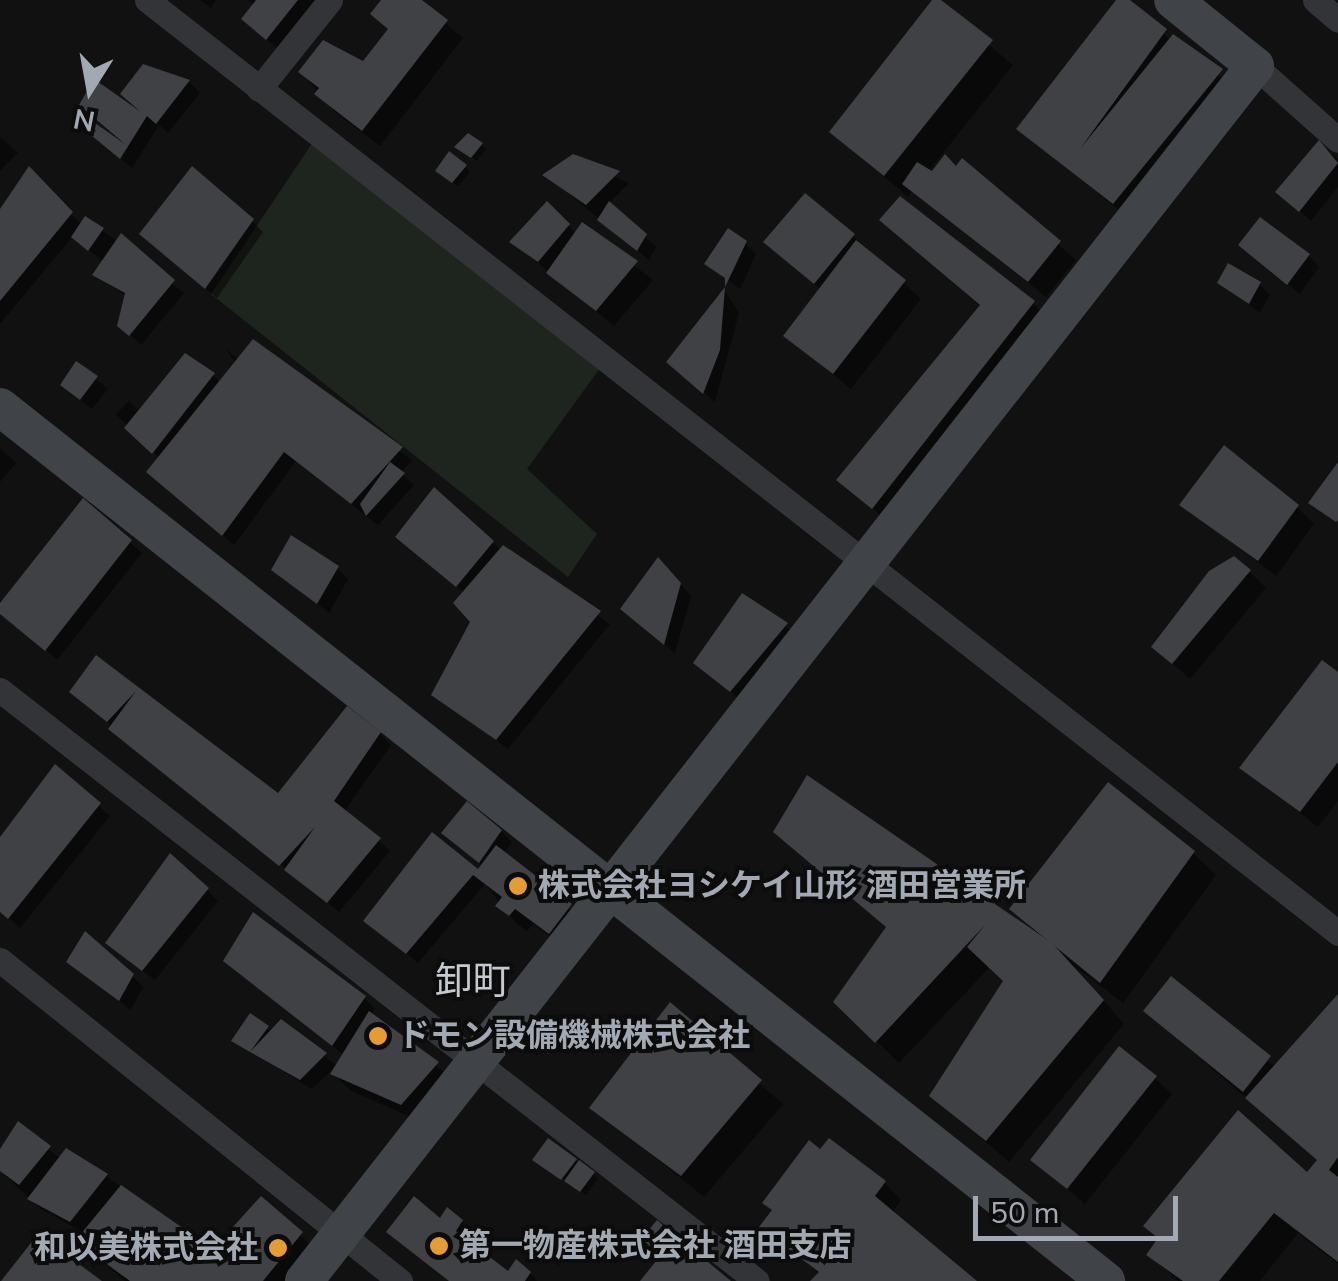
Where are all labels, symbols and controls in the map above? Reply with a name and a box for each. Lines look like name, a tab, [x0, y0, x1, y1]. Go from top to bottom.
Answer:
north arrow	[40, 40, 140, 140]
text: N	[70, 99, 98, 140]
place label: 株式会社ヨシケイ山形 酒田営業所	[538, 867, 1027, 905]
marker: 株式会社ヨシケイ山形 酒田営業所	[507, 875, 529, 897]
district label: 卸町	[435, 959, 511, 1005]
place label: ドモン設備機械株式会社	[398, 1017, 750, 1055]
marker: ドモン設備機械株式会社	[367, 1025, 389, 1047]
scale bar	[978, 1176, 1183, 1238]
text: 50 m	[990, 1193, 1059, 1234]
place label: 第一物産株式会社 酒田支店	[459, 1227, 852, 1265]
place label: 和以美株式会社	[34, 1229, 258, 1267]
marker: 第一物産株式会社 酒田支店	[428, 1235, 450, 1257]
marker: 和以美株式会社	[267, 1237, 289, 1259]

